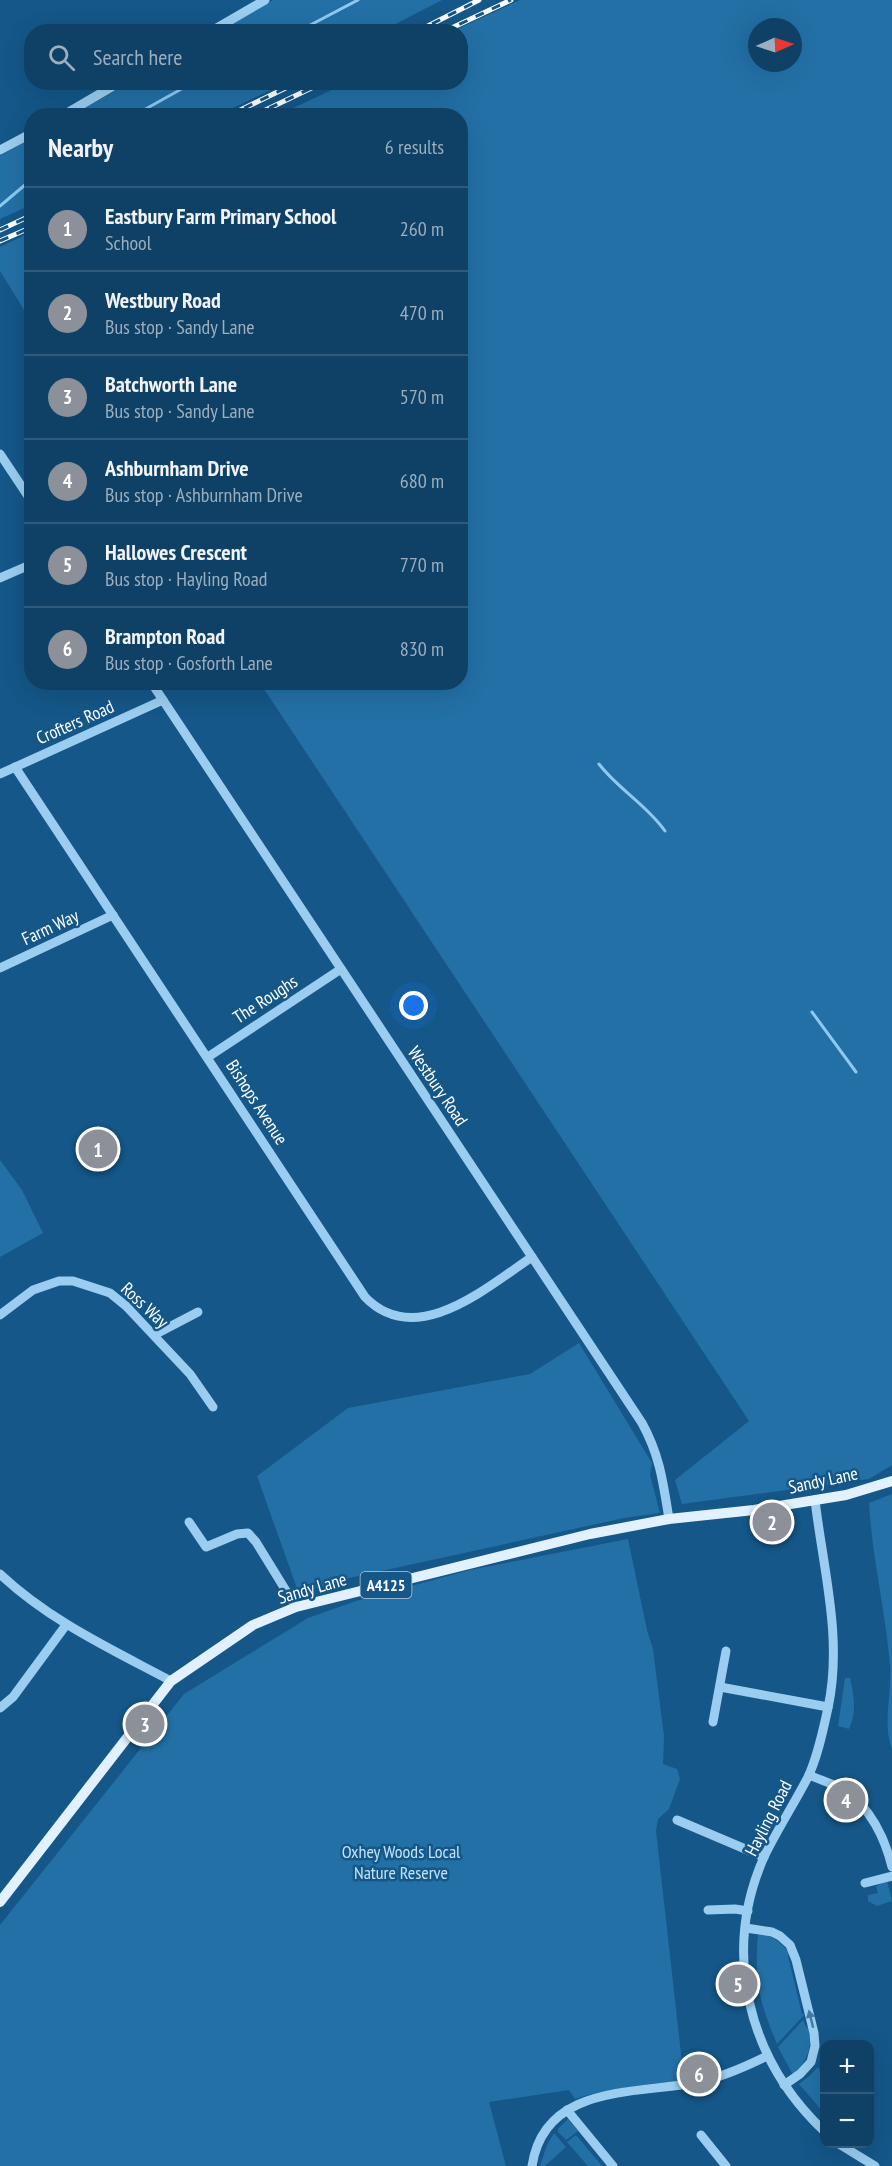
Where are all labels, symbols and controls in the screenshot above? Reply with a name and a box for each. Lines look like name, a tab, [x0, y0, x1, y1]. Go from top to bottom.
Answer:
north arrow	[748, 18, 802, 72]
search box	[24, 24, 468, 90]
icon: search	[45, 41, 78, 74]
text: Search here	[93, 43, 182, 71]
text: Nearby	[48, 131, 113, 164]
text: 6 results	[385, 134, 444, 160]
text: Eastbury Farm Primary School	[105, 202, 336, 230]
text: 1	[63, 216, 72, 242]
text: 260 m	[400, 216, 444, 242]
text: School	[105, 230, 151, 256]
text: Westbury Road	[105, 286, 221, 314]
text: 2	[63, 300, 72, 326]
text: 470 m	[400, 300, 444, 326]
text: Bus stop · Sandy Lane	[105, 314, 255, 340]
text: Batchworth Lane	[105, 370, 237, 398]
text: 3	[63, 384, 72, 410]
text: 570 m	[400, 384, 444, 410]
text: Bus stop · Sandy Lane	[105, 398, 255, 424]
text: Ashburnham Drive	[105, 454, 249, 482]
text: 4	[63, 468, 72, 494]
text: 680 m	[400, 468, 444, 494]
text: Bus stop · Ashburnham Drive	[105, 482, 303, 508]
text: Hallowes Crescent	[105, 538, 247, 566]
text: 5	[63, 552, 72, 578]
text: 770 m	[400, 552, 444, 578]
text: Bus stop · Hayling Road	[105, 566, 267, 592]
text: Brampton Road	[105, 622, 225, 650]
text: 6	[63, 636, 72, 662]
text: 830 m	[400, 636, 444, 662]
text: Bus stop · Gosforth Lane	[105, 650, 273, 676]
street label: Crofters Road	[33, 695, 117, 749]
street label: Farm Way	[18, 904, 82, 950]
street label: The Roughs	[228, 970, 302, 1028]
your location	[399, 991, 428, 1020]
street label: Westbury Road	[403, 1042, 473, 1130]
street label: Bishops Avenue	[221, 1055, 293, 1149]
pin: 1	[78, 1126, 118, 1172]
street label: Ross Way	[116, 1277, 174, 1333]
street label: Sandy Lane	[786, 1461, 860, 1499]
pin: 2	[752, 1500, 792, 1544]
street label: Sandy Lane	[275, 1567, 349, 1609]
road number: A4125	[360, 1572, 412, 1598]
pin: 3	[126, 1702, 164, 1746]
street label: Hayling Road	[739, 1776, 797, 1860]
pin: 4	[826, 1778, 866, 1822]
park label: Oxhey Woods Local Nature Reserve	[342, 1840, 461, 1884]
pin: 5	[718, 1962, 758, 2006]
one-way arrow	[806, 2010, 816, 2029]
map controls	[820, 2040, 874, 2148]
button: +	[820, 2040, 874, 2094]
pin: 6	[680, 2052, 718, 2096]
button: −	[820, 2094, 874, 2148]

